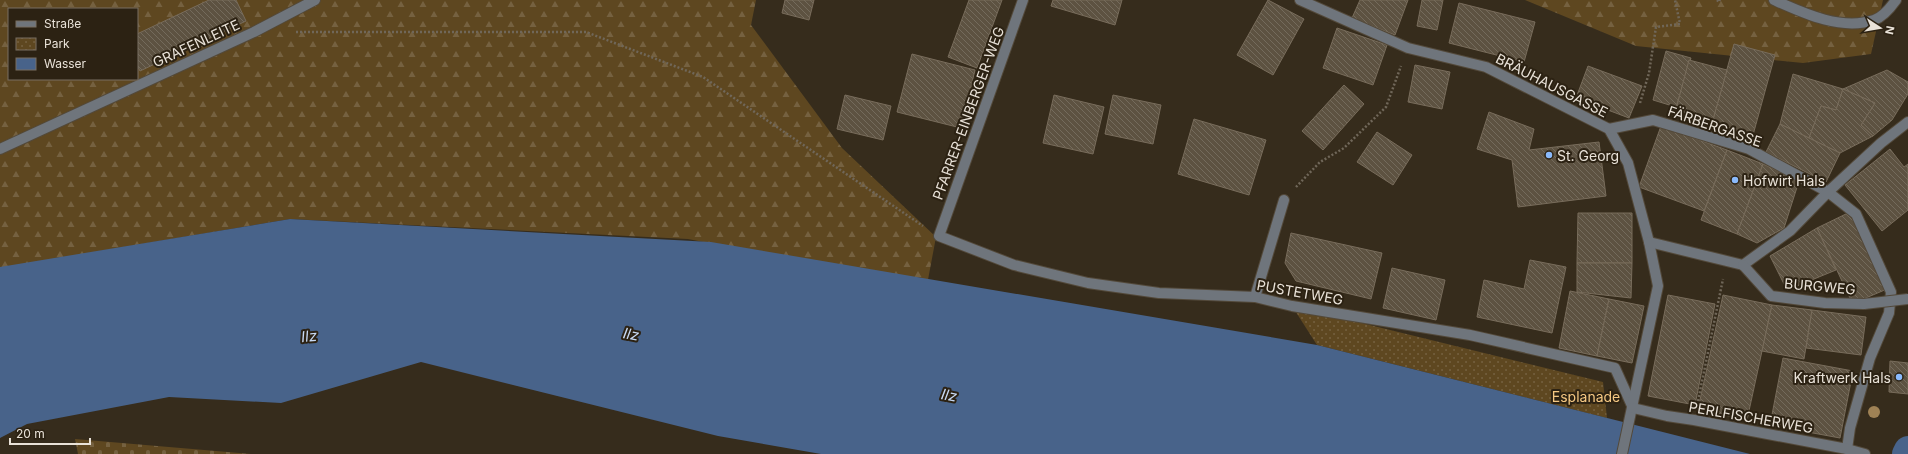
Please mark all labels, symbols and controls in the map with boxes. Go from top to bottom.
legend [8,8,138,80]
north arrow [1860,8,1900,48]
street label: GRAFENLEITE [150,15,242,71]
text: Straße [44,16,81,31]
street label: PFARRER-EINBERGER-WEG [929,24,1007,202]
text: N [1882,25,1898,36]
text: Park [44,36,70,51]
street label: BRÄUHAUSGASSE [1493,49,1611,121]
text: Wasser [44,56,87,71]
street label: FÄRBERGASSE [1666,102,1764,150]
place label: St. Georg [1557,147,1619,164]
marker: St. Georg [1544,150,1554,160]
place label: Hofwirt Hals [1743,172,1825,189]
marker: Hofwirt Hals [1730,175,1740,185]
street label: BURGWEG [1784,274,1856,298]
street label: PUSTETWEG [1255,276,1345,308]
water label: Ilz [621,323,641,345]
water label: Ilz [300,326,318,346]
place label: Kraftwerk Hals [1793,369,1891,386]
marker: Kraftwerk Hals [1894,372,1904,382]
water label: Ilz [939,384,959,406]
park label: Esplanade [1552,388,1620,405]
street label: PERLFISCHERWEG [1687,398,1815,436]
scale bar [10,420,90,446]
text: 20 m [16,426,45,441]

